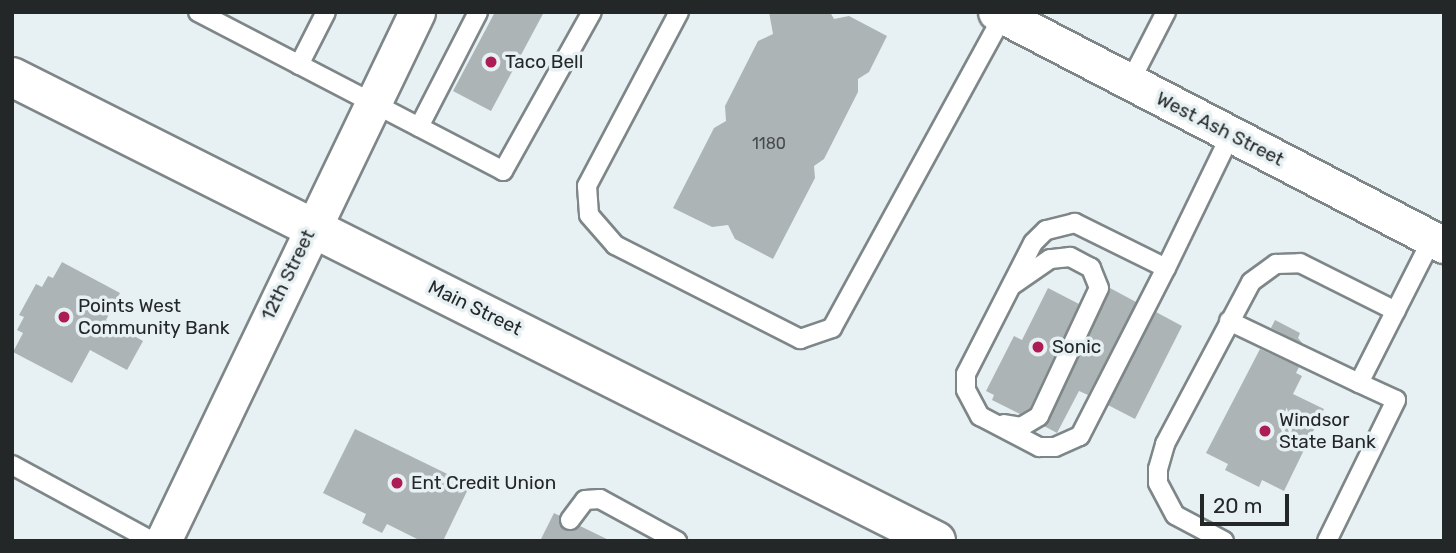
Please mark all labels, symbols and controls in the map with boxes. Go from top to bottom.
place label: Taco Bell [505,51,583,73]
marker: Taco Bell [483,54,499,70]
street label: West Ash Street [1152,87,1288,171]
house number: 1180 [752,134,786,154]
street label: 12th Street [256,226,320,324]
street label: Main Street [424,276,526,340]
place label: Points West Community Bank [78,295,230,339]
marker: Points West Community Bank [56,309,72,325]
place label: Sonic [1052,336,1101,358]
marker: Sonic [1030,339,1046,355]
place label: Windsor State Bank [1279,409,1376,453]
marker: Windsor State Bank [1257,423,1273,439]
place label: Ent Credit Union [411,472,556,494]
marker: Ent Credit Union [389,475,405,491]
scale bar [1204,480,1293,524]
text: 20 m [1213,493,1262,518]

